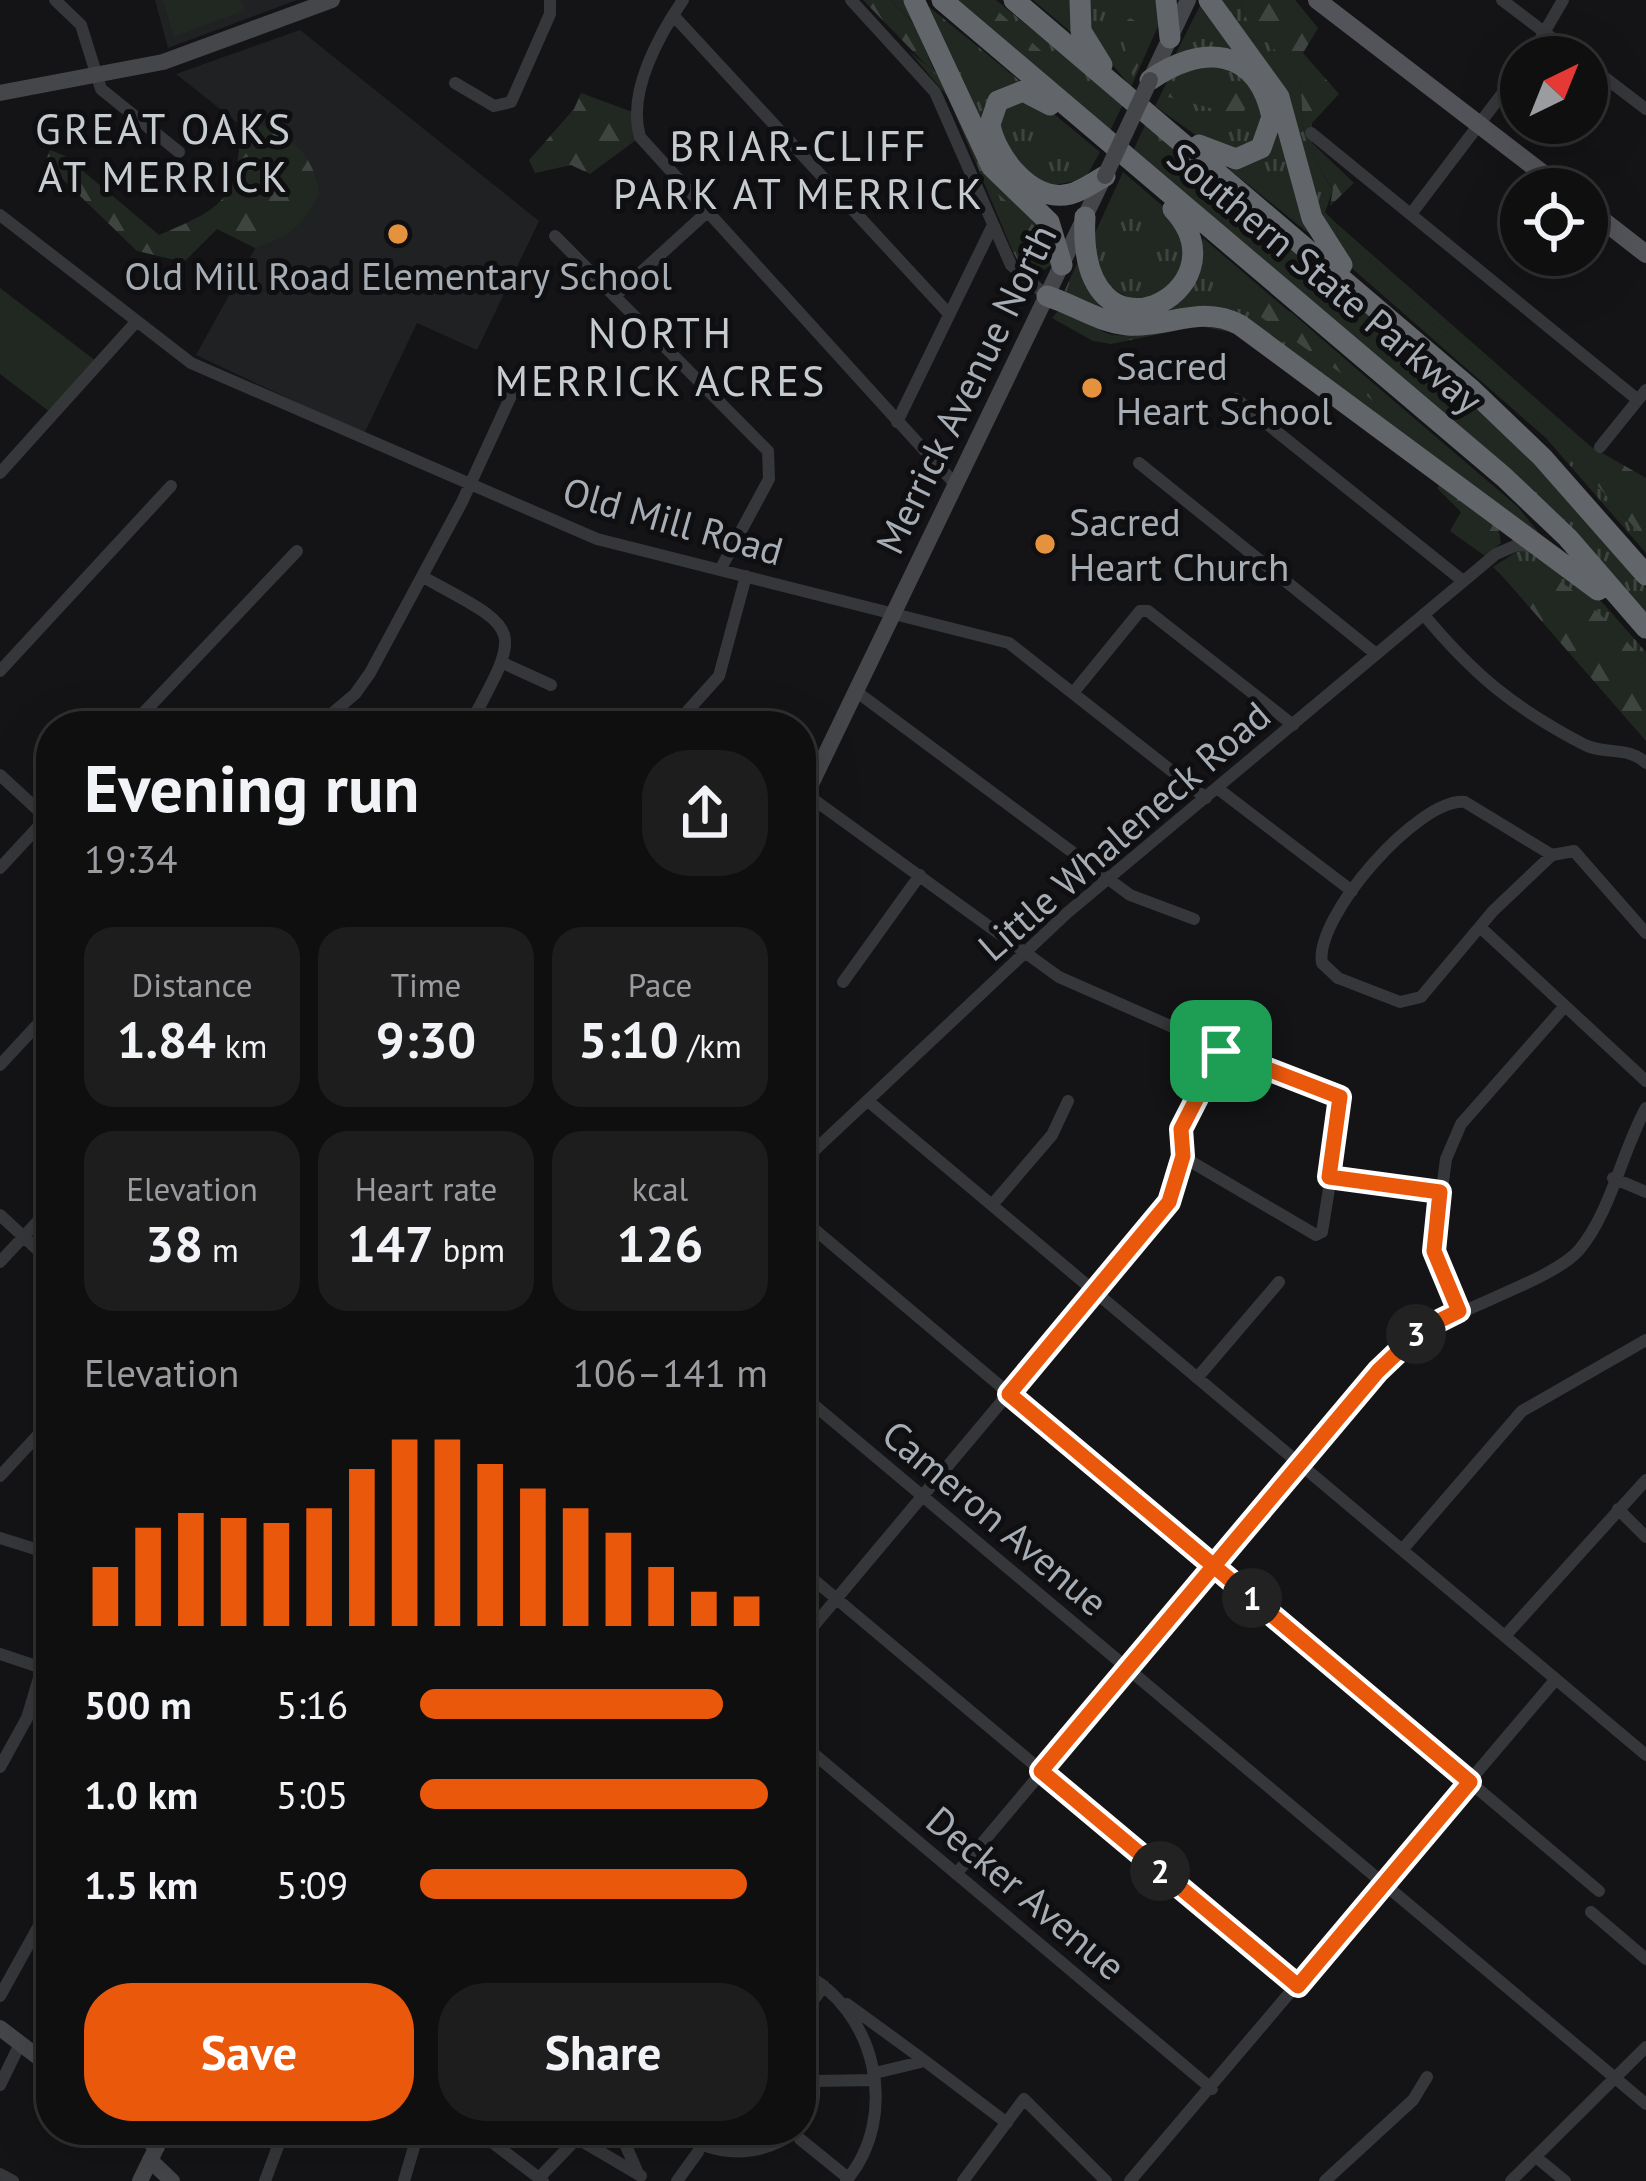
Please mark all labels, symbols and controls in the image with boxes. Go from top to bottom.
north arrow [1500,36,1608,144]
map controls [1500,36,1608,276]
district label: GREAT OAKS AT MERRICK [35,101,293,204]
district label: BRIAR-CLIFF PARK AT MERRICK [613,118,985,221]
street label: Southern State Parkway [1157,131,1493,424]
button: locate [1500,168,1608,276]
street label: Merrick Avenue North [864,216,1067,562]
marker: Old Mill Road Elementary School [385,221,411,247]
place label: Old Mill Road Elementary School [124,250,672,301]
district label: NORTH MERRICK ACRES [495,305,827,408]
place label: Sacred Heart School [1116,340,1333,436]
marker: Sacred Heart School [1079,375,1105,401]
street label: Old Mill Road [557,465,789,576]
place label: Sacred Heart Church [1069,496,1289,592]
marker: Sacred Heart Church [1032,531,1058,557]
street label: Little Whaleneck Road [967,690,1280,972]
text: Evening run [84,745,419,830]
button: share [642,750,768,876]
text: 19:34 [84,833,178,884]
text: Distance [132,963,252,1006]
text: Time [391,963,461,1006]
text: Pace [628,963,692,1006]
pin [1170,1000,1272,1102]
text: 1.84 [117,1006,216,1072]
text: 9:30 [376,1006,476,1072]
text: 5:10 [578,1006,679,1072]
icon: arrive [1188,1018,1254,1084]
text: km [216,1024,267,1067]
text: /km [679,1024,742,1067]
text: Elevation [126,1167,258,1210]
text: Heart rate [355,1167,497,1210]
text: kcal [632,1167,688,1210]
text: 38 [145,1210,203,1276]
text: 147 [347,1210,434,1276]
text: 126 [617,1210,703,1276]
text: m [203,1228,239,1271]
text: bpm [434,1228,505,1271]
pin: 3 [1386,1304,1446,1364]
text: 3 [1407,1312,1425,1355]
text: Elevation [84,1347,239,1398]
text: 106–141 m [573,1347,768,1398]
street label: Cameron Avenue [872,1408,1119,1627]
pin: 1 [1222,1568,1282,1628]
text: 1 [1243,1576,1261,1619]
text: 500 m [84,1679,192,1730]
text: 5:16 [276,1679,348,1730]
text: 1.0 km [84,1769,198,1820]
text: 5:05 [276,1769,348,1820]
street label: Decker Avenue [916,1794,1136,1991]
pin: 2 [1130,1841,1190,1901]
text: 2 [1151,1849,1169,1892]
text: 1.5 km [84,1859,198,1910]
text: 5:09 [276,1859,348,1910]
button: Save [84,1983,414,2121]
button: Share [438,1983,768,2121]

